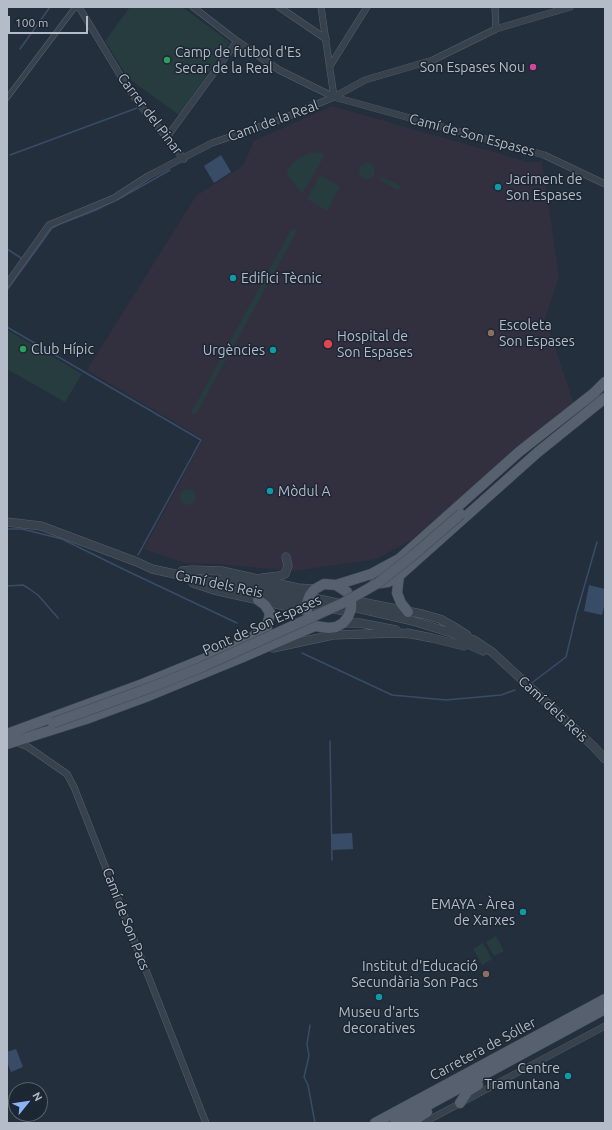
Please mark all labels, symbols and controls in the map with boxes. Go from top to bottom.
scale bar [10,8,90,34]
text: 100 m [15,16,48,29]
place label: Camp de futbol d'Es Secar de la Real [175,44,301,76]
marker: Camp de futbol d'Es Secar de la Real [162,55,172,65]
place label: Son Espases Nou [420,59,525,75]
marker: Son Espases Nou [528,62,538,72]
street label: Carrer del Pinar [114,70,186,158]
street label: Camí de la Real [225,97,321,145]
street label: Camí de Son Espases [407,110,537,160]
place label: Jaciment de Son Espases [506,171,582,204]
marker: Jaciment de Son Espases [493,182,503,192]
place label: Edifici Tècnic [241,270,321,286]
marker: Edifici Tècnic [228,273,238,283]
place label: Escoleta Son Espases [499,317,575,350]
place label: Hospital de Son Espases [337,328,413,360]
marker: Escoleta Son Espases [486,328,496,338]
marker: Hospital de Son Espases [322,338,334,350]
place label: Club Hípic [31,341,94,357]
place label: Urgències [203,342,265,358]
marker: Club Hípic [18,344,28,354]
marker: Urgències [268,345,278,355]
place label: Mòdul A [278,483,331,499]
marker: Mòdul A [265,486,275,496]
street label: Camí dels Reis [174,567,264,601]
street label: Pont de Son Espases [200,591,324,659]
street label: Camí dels Reis [515,672,591,746]
street label: Camí de Son Pacs [99,865,153,973]
place label: EMAYA - Àrea de Xarxes [431,896,515,928]
marker: EMAYA - Àrea de Xarxes [518,907,528,917]
place label: Institut d'Educació Secundària Son Pacs [351,958,478,990]
marker: Institut d'Educació Secundària Son Pacs [481,969,491,979]
marker: Museu d'arts decoratives [374,992,384,1002]
place label: Museu d'arts decoratives [339,1004,419,1036]
street label: Carretera de Sóller [427,1014,539,1084]
place label: Centre Tramuntana [484,1060,560,1092]
marker: Centre Tramuntana [563,1071,573,1081]
north arrow [8,1082,48,1122]
text: N [30,1090,45,1103]

